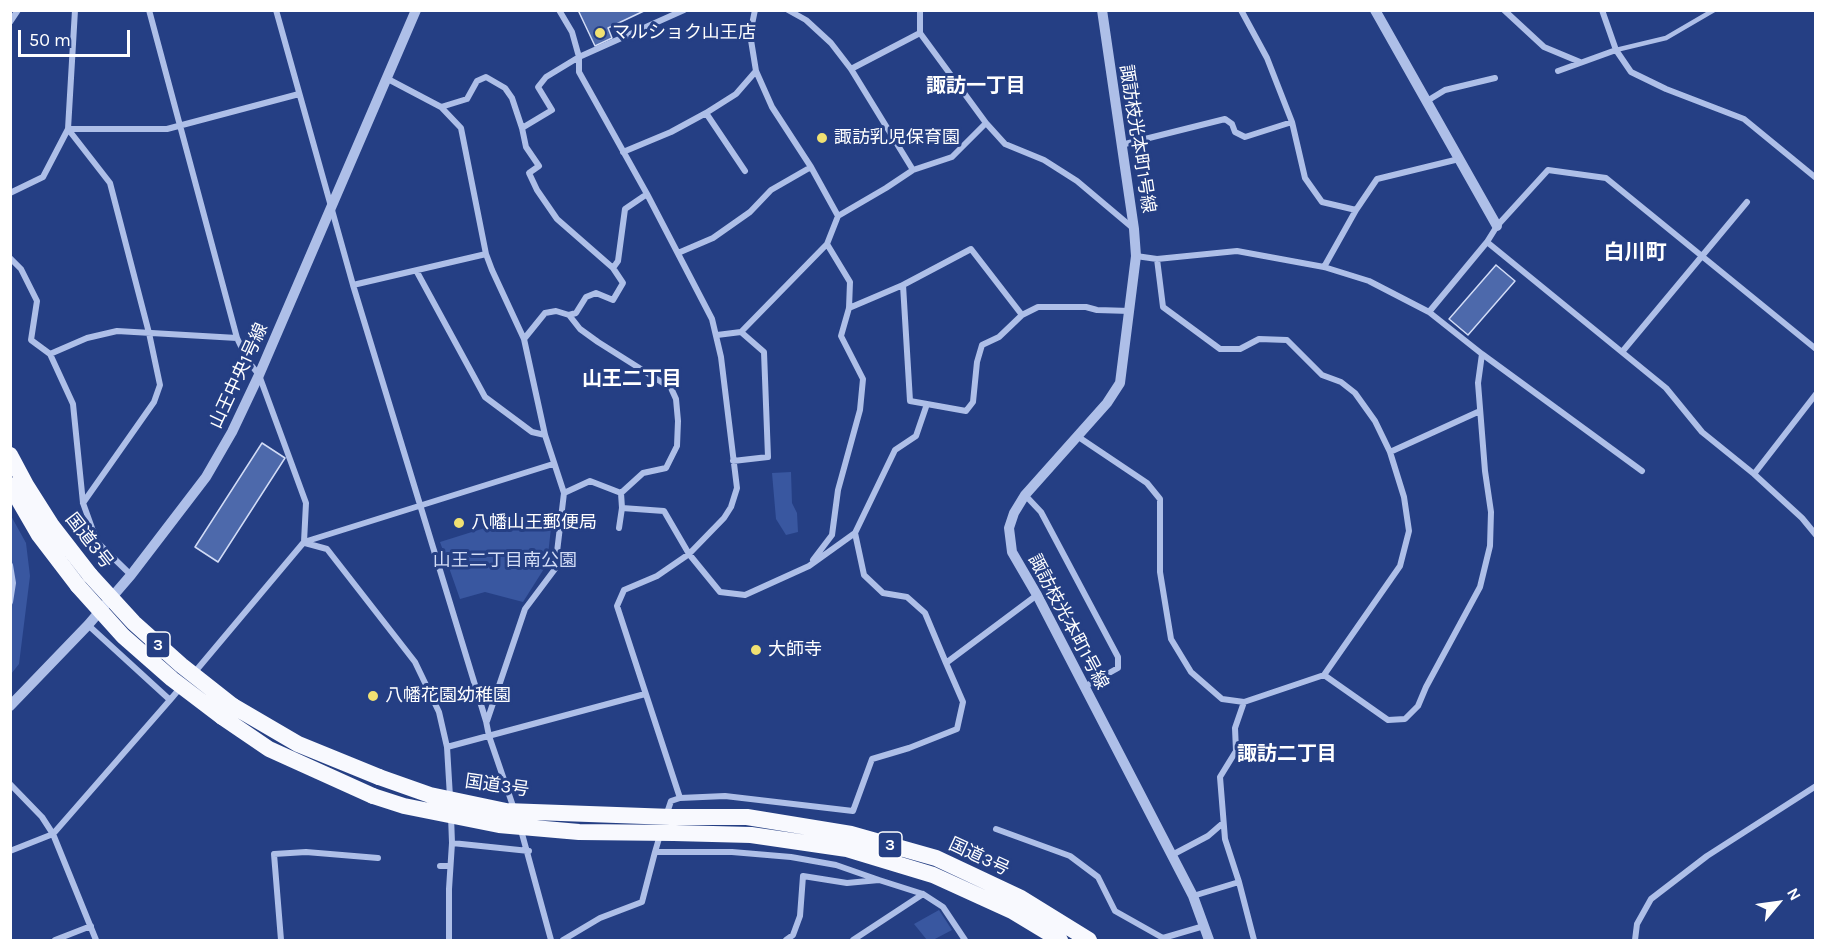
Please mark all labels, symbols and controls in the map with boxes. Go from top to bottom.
scale bar [21,18,134,56]
place label: マルショク山王店 [612,22,756,44]
marker: マルショク山王店 [593,26,607,40]
text: 50 m [29,29,71,51]
street label: 諏訪枝光本町1号線 [1115,63,1159,215]
district label: 諏訪一丁目 [926,74,1026,98]
place label: 諏訪乳児保育園 [834,127,960,149]
marker: 諏訪乳児保育園 [815,131,829,145]
district label: 白川町 [1604,240,1666,266]
street label: 山王中央1号線 [205,320,273,432]
district label: 山王二丁目 [582,367,682,391]
street label: 国道3号 [61,509,117,573]
place label: 八幡山王郵便局 [471,512,597,534]
marker: 八幡山王郵便局 [452,516,466,530]
park label: 山王二丁目南公園 [433,550,577,572]
street label: 諏訪枝光本町1号線 [1023,551,1113,693]
road number: 3 [146,632,170,658]
place label: 大師寺 [768,639,822,661]
marker: 大師寺 [749,643,763,657]
place label: 八幡花園幼稚園 [385,685,511,707]
marker: 八幡花園幼稚園 [366,689,380,703]
district label: 諏訪二丁目 [1237,742,1337,766]
street label: 国道3号 [463,771,531,801]
road number: 3 [878,832,902,858]
street label: 国道3号 [945,834,1013,880]
north arrow [1748,873,1808,933]
text: N [1783,884,1805,904]

